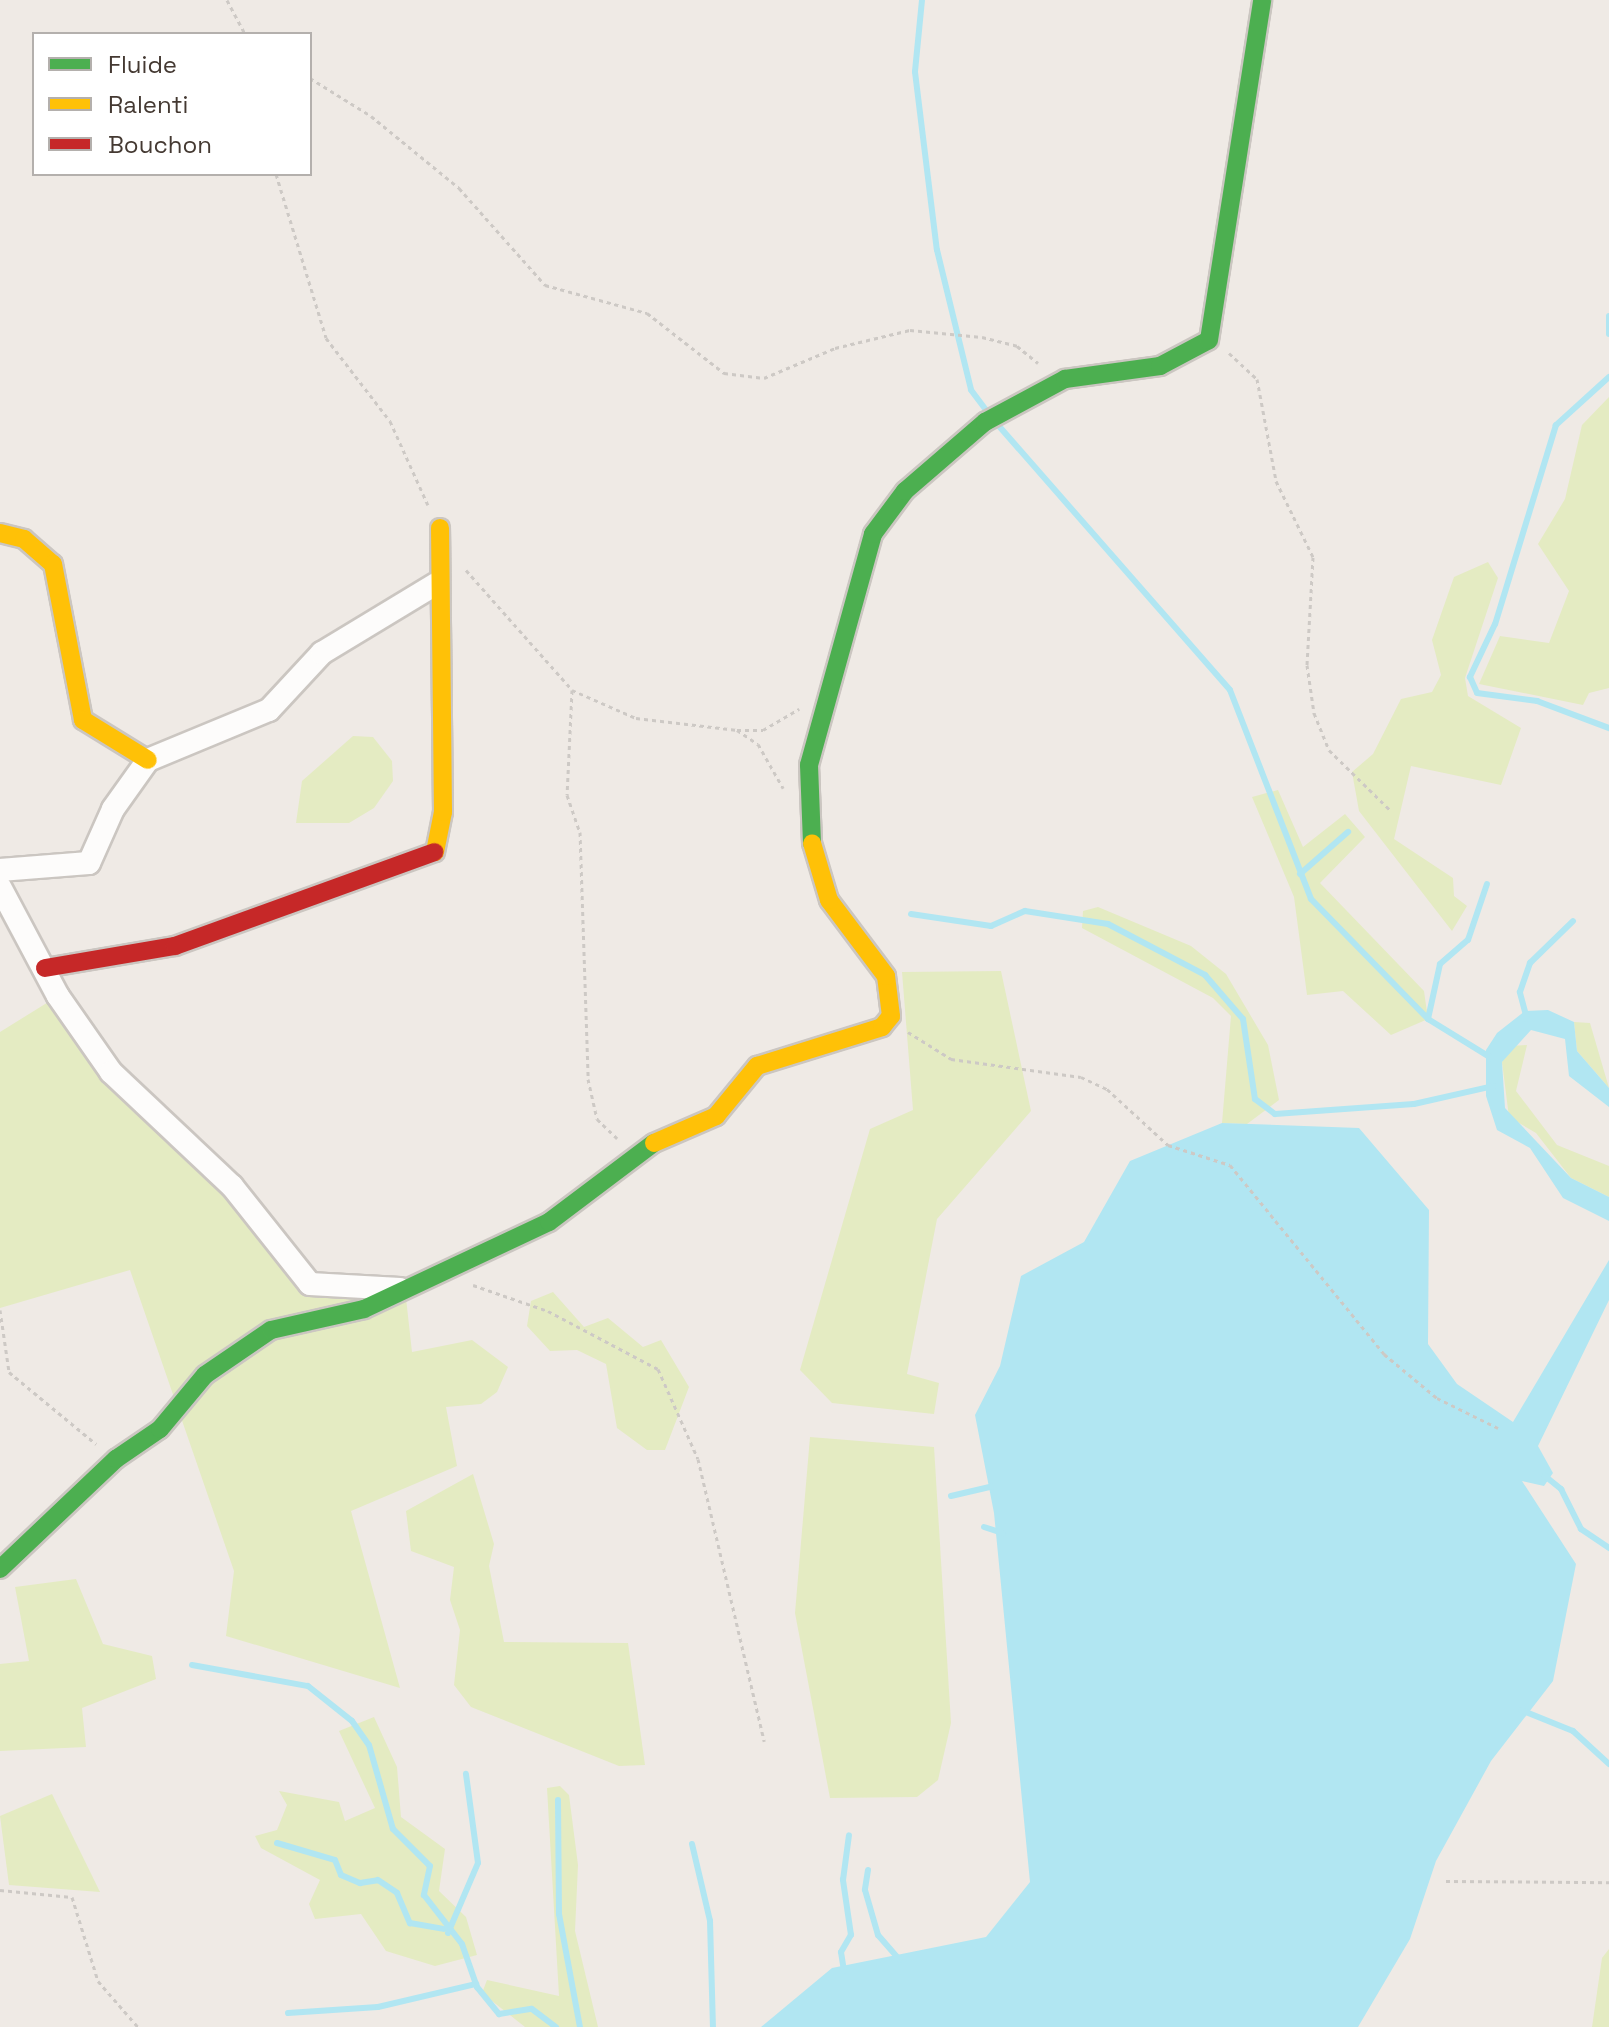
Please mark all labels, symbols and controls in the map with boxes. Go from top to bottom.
legend [32,32,312,176]
text: Fluide [108,49,177,80]
text: Ralenti [108,89,188,120]
text: Bouchon [108,129,212,160]

